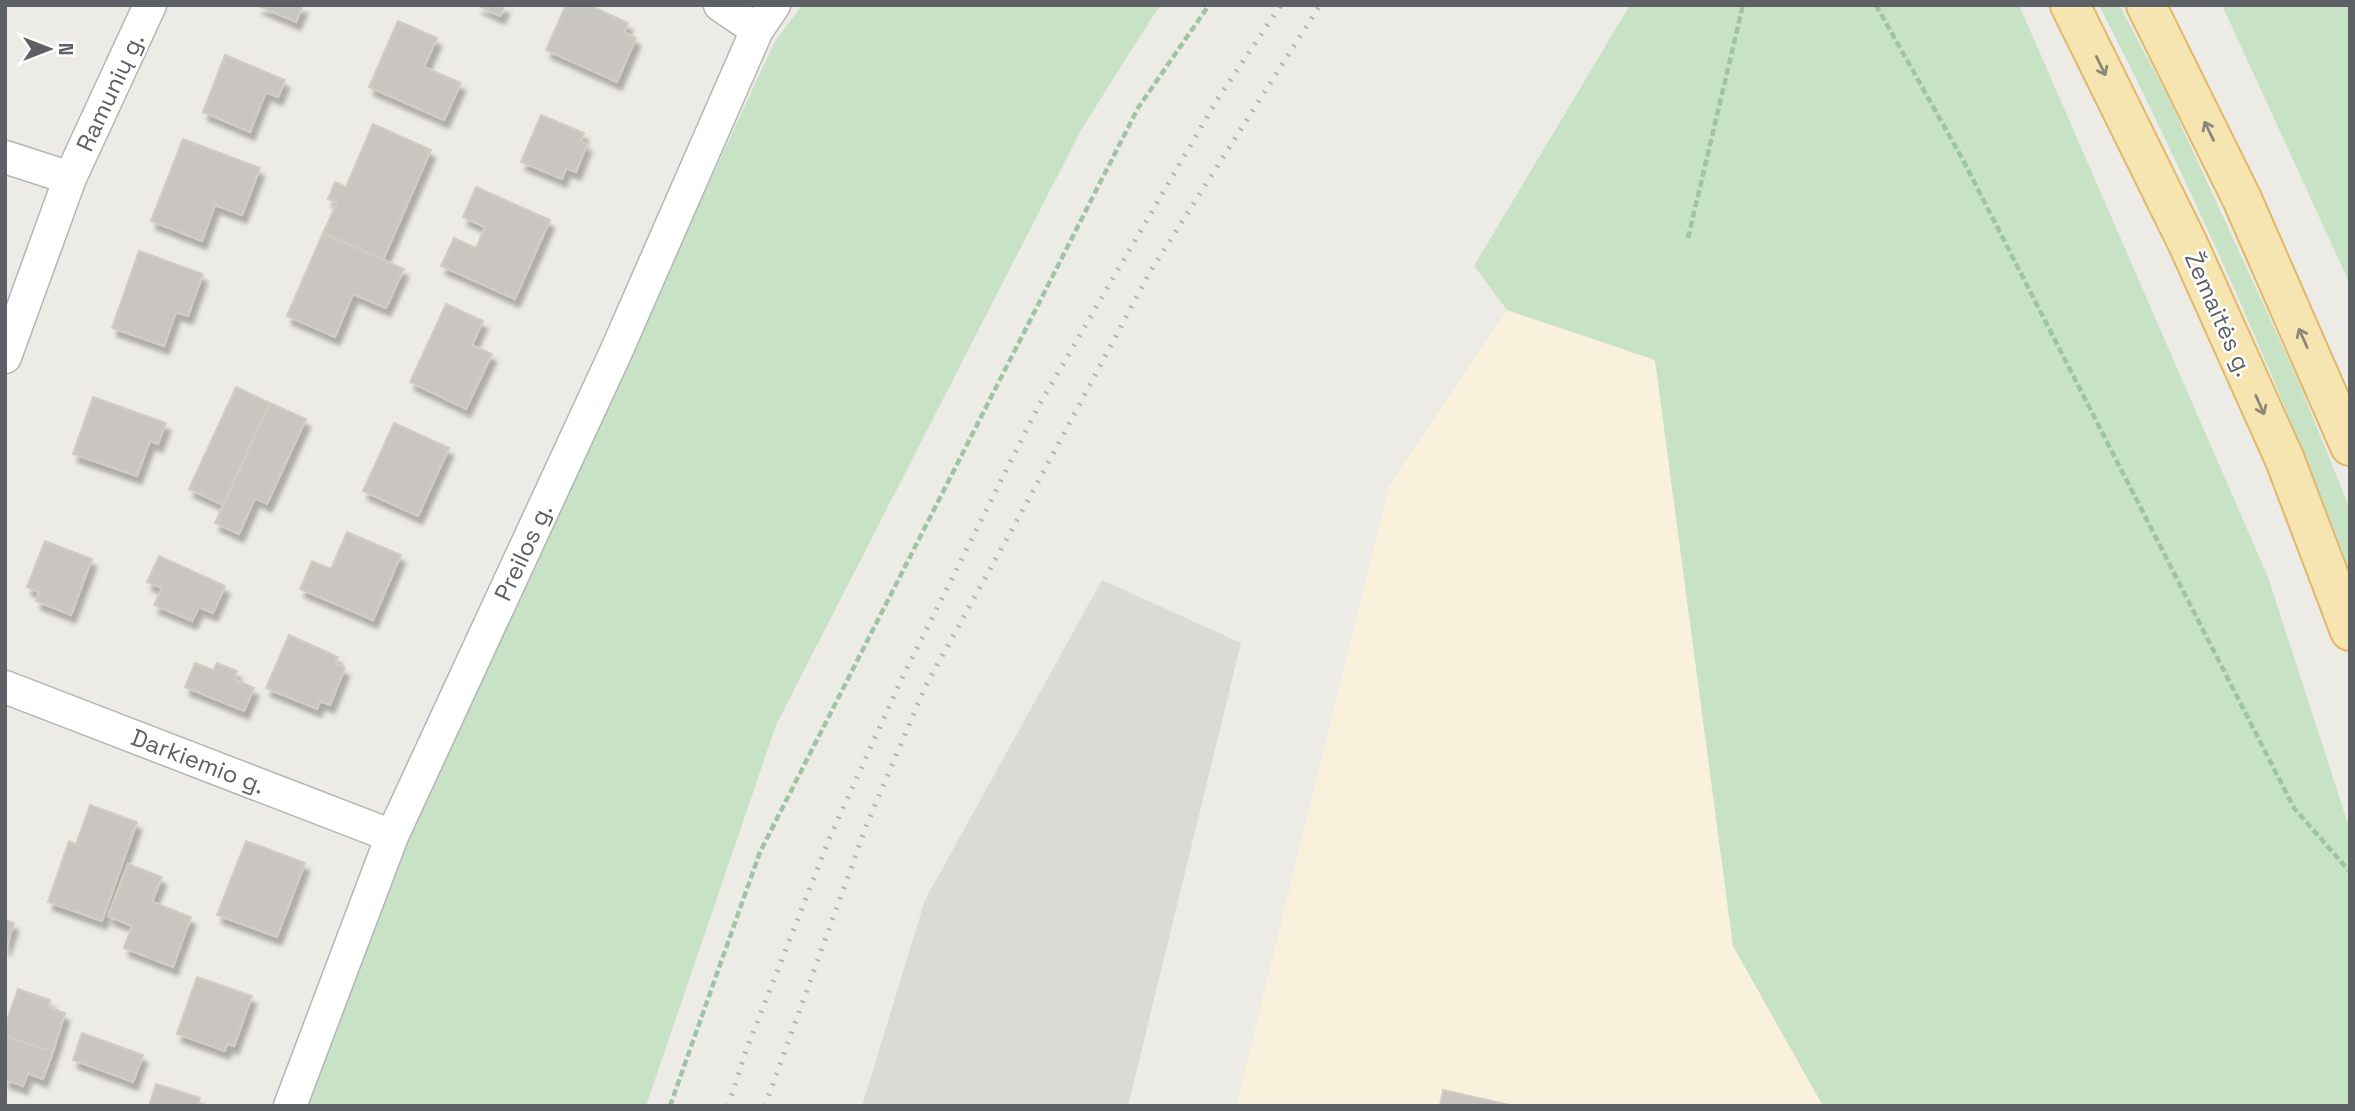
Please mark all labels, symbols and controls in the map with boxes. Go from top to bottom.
north arrow [14,14,84,84]
street label: Ramunių g. [69,28,151,156]
text: N [53,43,78,55]
one-way arrow [2094,55,2108,76]
one-way arrow [2201,121,2215,142]
street label: Žemaitės g. [2178,247,2260,381]
one-way arrow [2296,328,2309,349]
one-way arrow [2254,394,2267,415]
street label: Preilos g. [487,498,559,606]
street label: Darkiemio g. [127,721,269,801]

